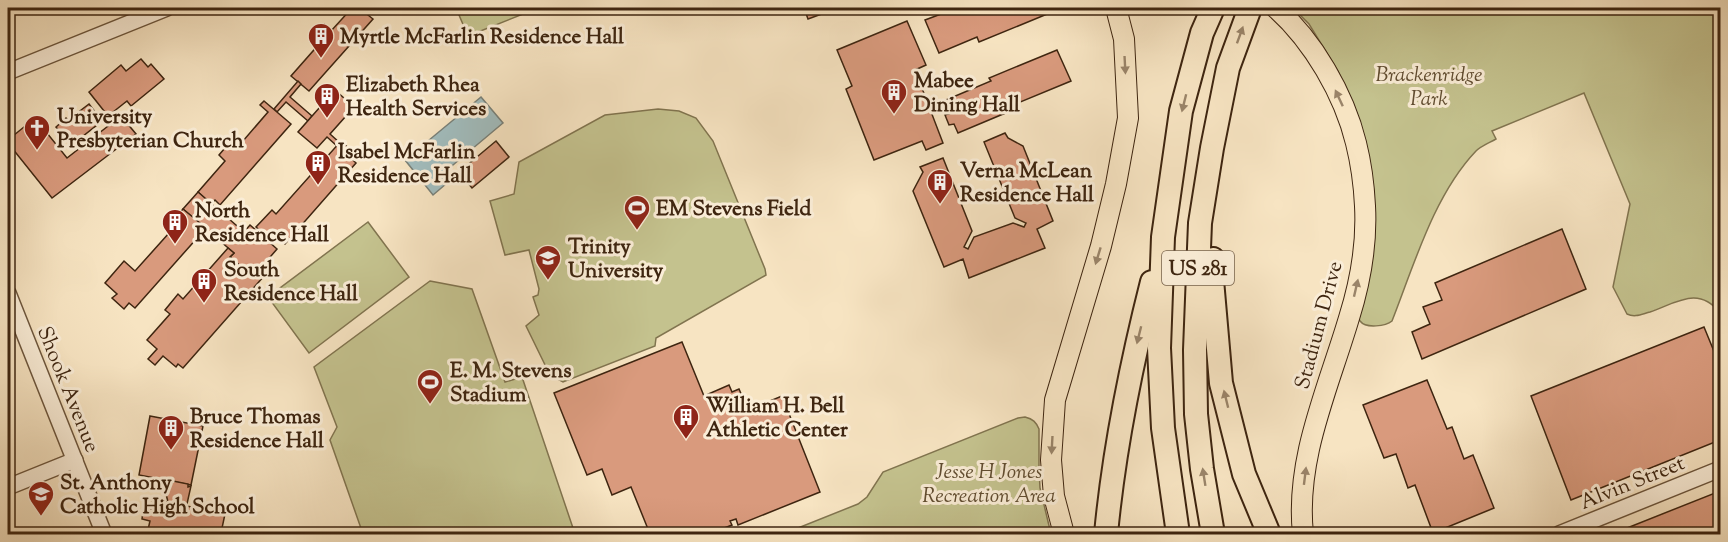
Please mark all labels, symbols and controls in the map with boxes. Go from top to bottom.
building icon: Myrtle McFarlin Residence Hall [306,21,336,59]
place label: Myrtle McFarlin Residence Hall [340,23,624,53]
one-way arrow [1236,26,1246,44]
one-way arrow [1121,55,1130,74]
park label: Brackenridge Park [1376,61,1482,115]
place label: Mabee Dining Hall [914,67,1020,121]
place label: Elizabeth Rhea Health Services [346,71,486,125]
building icon: Mabee Dining Hall [879,77,909,115]
building icon: Elizabeth Rhea Health Services [312,81,342,119]
one-way arrow [1335,89,1344,106]
one-way arrow [1178,94,1188,113]
place label: University Presbyterian Church [57,103,244,157]
church icon: University Presbyterian Church [22,113,52,151]
place label: Isabel McFarlin Residence Hall [338,138,476,192]
building icon: Isabel McFarlin Residence Hall [303,148,333,186]
place label: Verna McLean Residence Hall [960,157,1094,211]
building icon: Verna McLean Residence Hall [925,167,955,205]
sports icon: EM Stevens Field [622,193,652,231]
place label: EM Stevens Field [656,195,811,225]
place label: North Residence Hall [195,197,329,251]
building icon: North Residence Hall [160,207,190,245]
place label: Trinity University [568,233,664,287]
school or university icon: Trinity University [533,243,563,281]
one-way arrow [1093,247,1102,265]
road number: US 281 [1162,251,1234,285]
place label: South Residence Hall [224,256,358,310]
street label: Stadium Drive [1288,258,1351,393]
building icon: South Residence Hall [189,266,219,304]
one-way arrow [1352,279,1362,298]
street label: Shook Avenue [28,322,106,457]
one-way arrow [1133,325,1143,344]
place label: E. M. Stevens Stadium [450,357,572,411]
sports icon: E. M. Stevens Stadium [415,367,445,405]
one-way arrow [1220,390,1230,408]
place label: William H. Bell Athletic Center [706,392,848,446]
building icon: William H. Bell Athletic Center [671,402,701,440]
place label: Bruce Thomas Residence Hall [190,403,324,457]
building icon: Bruce Thomas Residence Hall [156,413,186,451]
one-way arrow [1047,436,1056,455]
street label: Alvin Street [1576,449,1690,519]
park label: Jesse H Jones Recreation Area [922,458,1056,512]
one-way arrow [1199,467,1208,486]
one-way arrow [1300,467,1309,486]
place label: St. Anthony Catholic High School [60,469,255,523]
school or university icon: St. Anthony Catholic High School [26,479,56,517]

